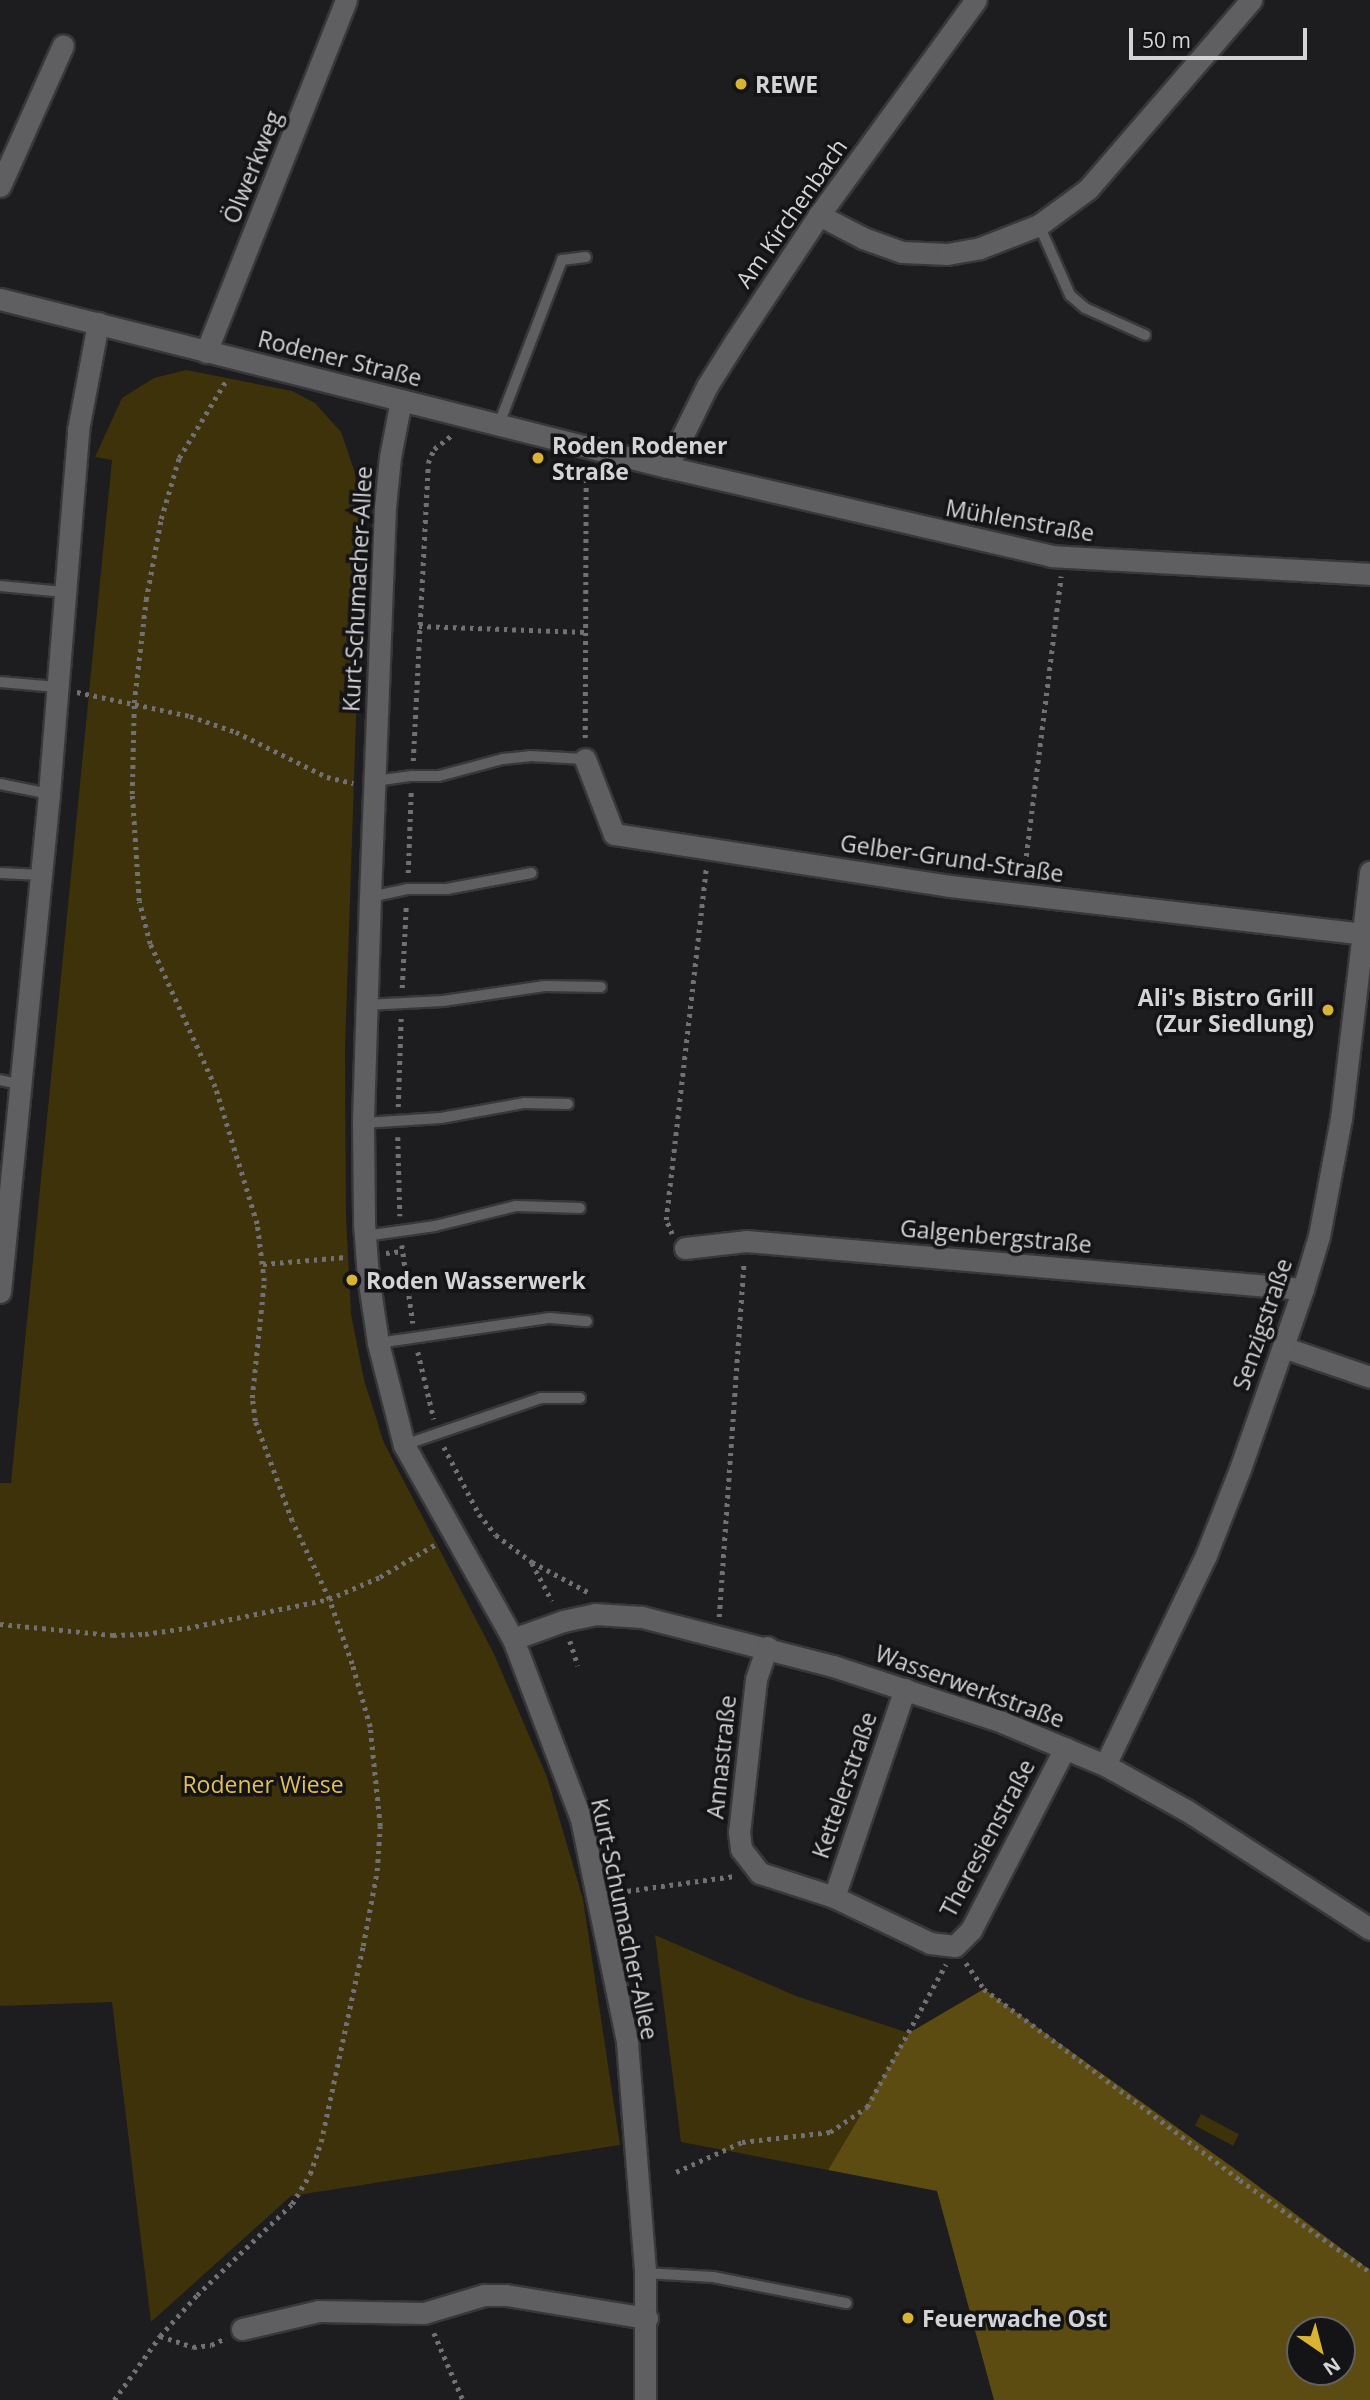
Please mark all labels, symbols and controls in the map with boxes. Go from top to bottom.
scale bar [1132,14,1310,58]
text: 50 m [1142,26,1191,54]
place label: REWE [755,70,818,98]
marker: REWE [733,76,749,92]
street label: Ölwerkweg [217,107,287,227]
street label: Am Kirchenbach [729,133,853,293]
street label: Rodener Straße [255,324,425,392]
place label: Roden Rodener Straße [552,431,727,485]
marker: Roden Rodener Straße [530,450,546,466]
street label: Kurt-Schumacher-Allee [337,465,377,713]
street label: Mühlenstraße [944,493,1096,547]
street label: Gelber-Grund-Straße [839,829,1065,887]
place label: Ali's Bistro Grill (Zur Siedlung) [1138,983,1314,1037]
marker: Ali's Bistro Grill (Zur Siedlung) [1320,1002,1336,1018]
street label: Galgenbergstraße [899,1214,1093,1258]
street label: Senzigstraße [1227,1255,1297,1393]
place label: Roden Wasserwerk [366,1266,586,1294]
marker: Roden Wasserwerk [344,1272,360,1288]
street label: Wasserwerkstraße [872,1639,1068,1733]
street label: Annastraße [701,1694,741,1820]
street label: Kettelerstraße [806,1708,882,1862]
street label: Theresienstraße [934,1755,1040,1921]
park label: Rodener Wiese [182,1770,344,1798]
street label: Kurt-Schumacher-Allee [586,1796,664,2042]
place label: Feuerwache Ost [922,2304,1107,2332]
marker: Feuerwache Ost [900,2310,916,2326]
north arrow [1286,2316,1356,2386]
text: N [1318,2351,1346,2382]

